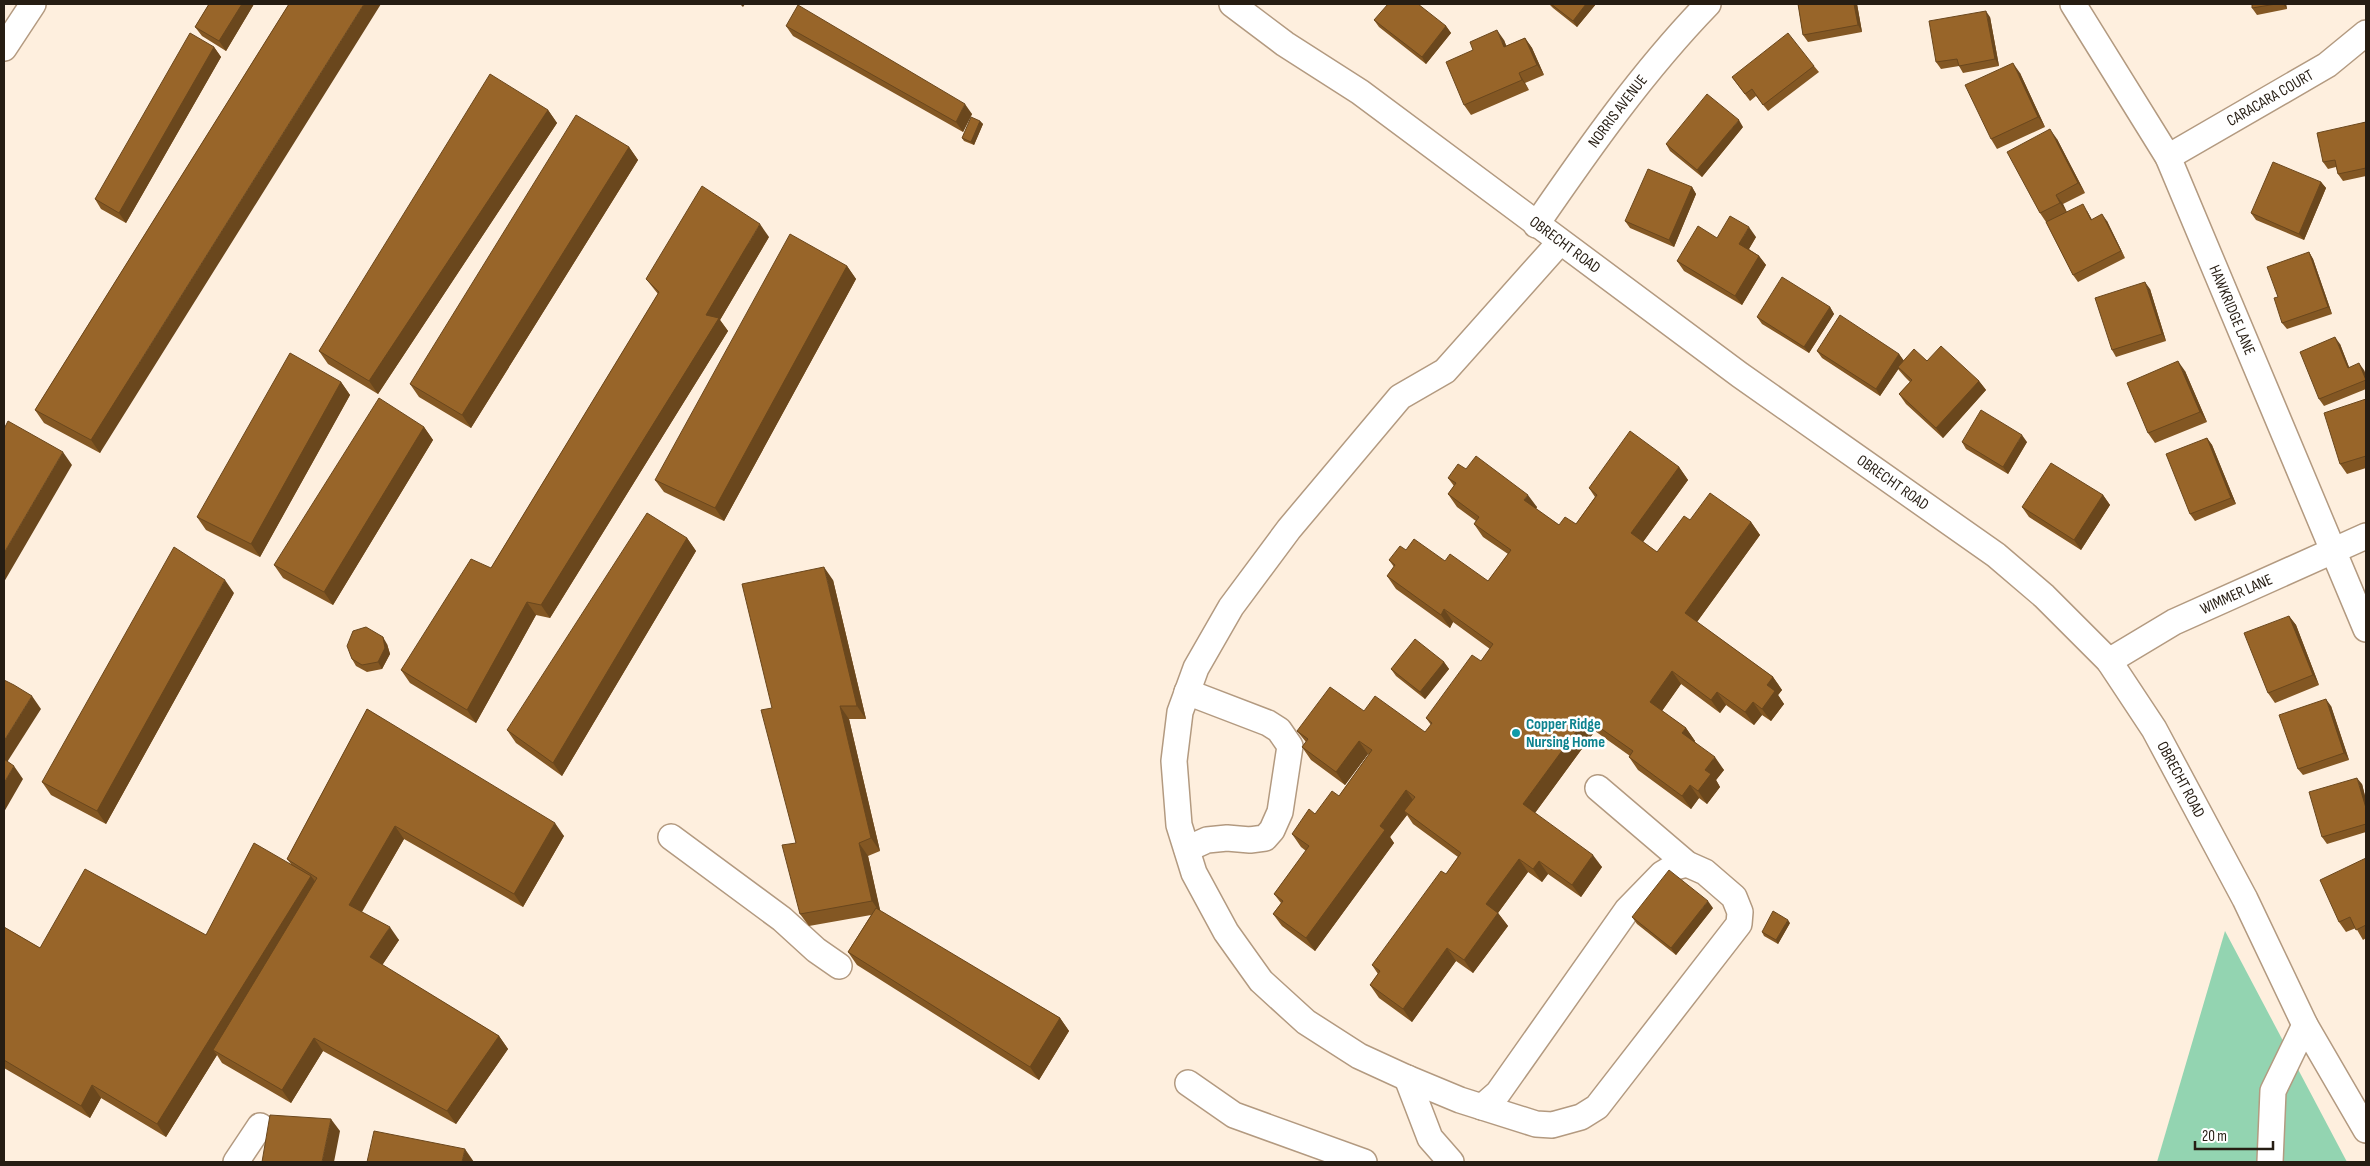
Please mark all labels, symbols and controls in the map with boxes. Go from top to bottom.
street label: CARACARA COURT [2223,65,2317,130]
street label: NORRIS AVENUE [1584,71,1651,151]
street label: OBRECHT ROAD [1526,212,1604,277]
street label: HAWKRIDGE LANE [2205,262,2259,358]
street label: OBRECHT ROAD [1853,451,1933,514]
street label: WIMMER LANE [2197,570,2275,619]
place label: Copper Ridge Nursing Home [1526,715,1605,752]
marker: Copper Ridge Nursing Home [1510,727,1522,739]
street label: OBRECHT ROAD [2153,738,2209,821]
scale bar [2195,1118,2272,1150]
text: 20 m [2202,1127,2227,1146]

